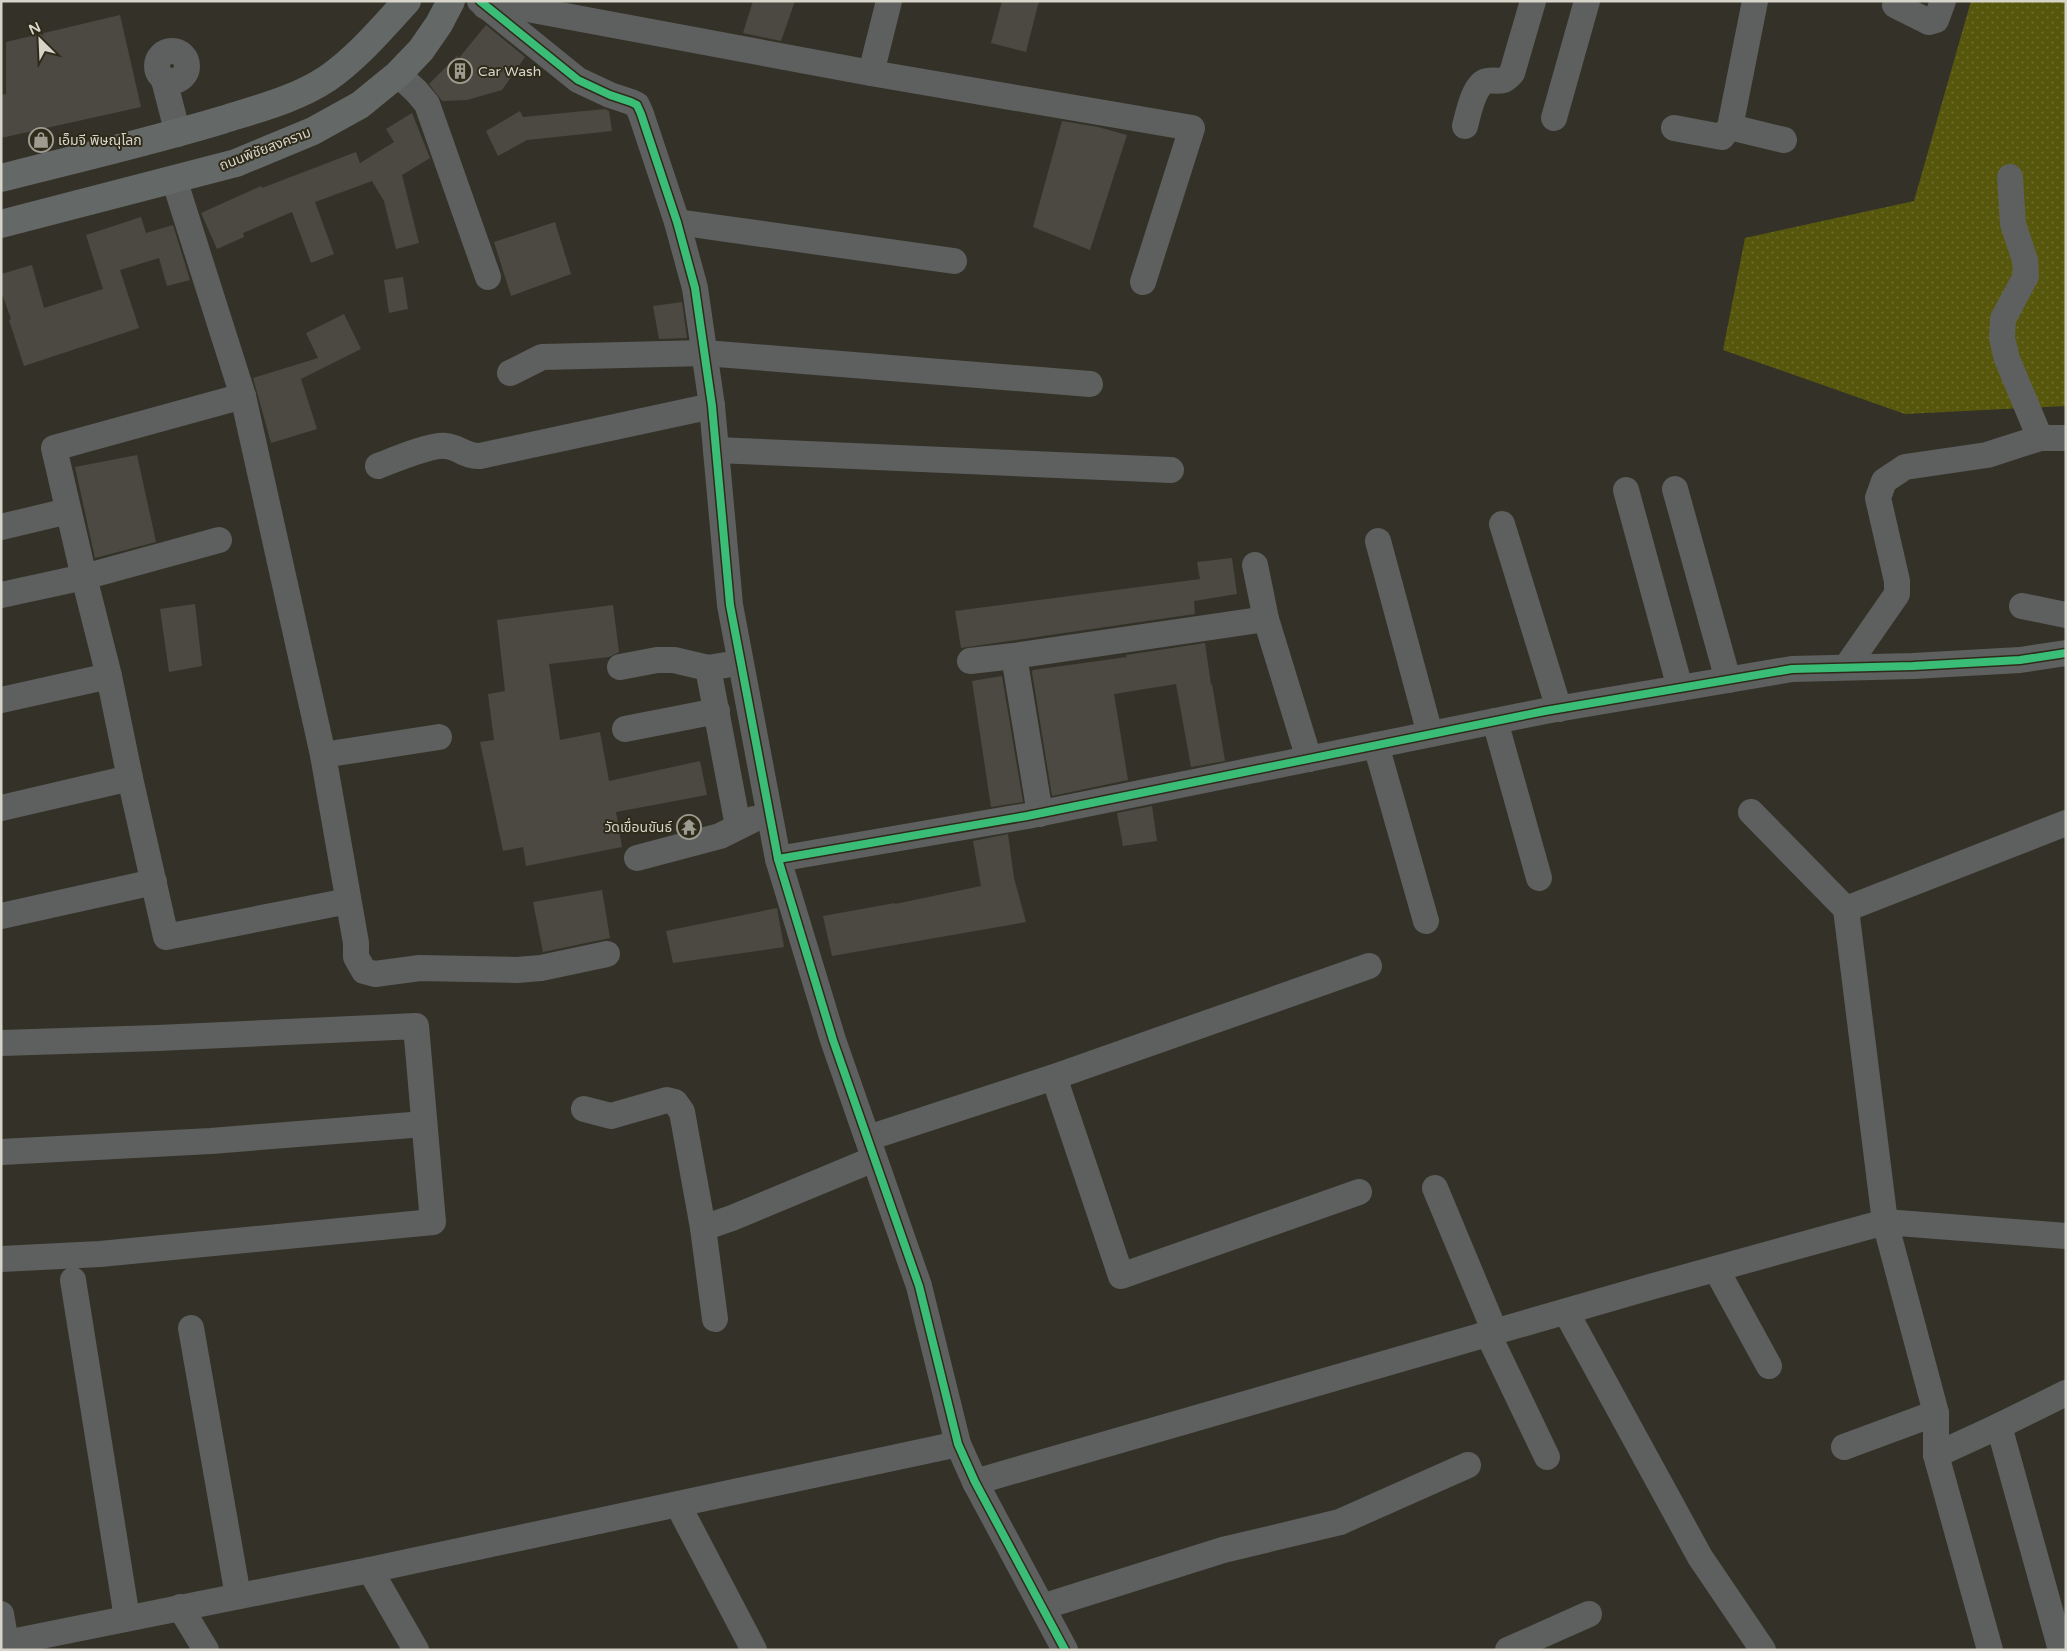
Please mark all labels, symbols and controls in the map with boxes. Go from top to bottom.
north arrow [15,15,65,65]
text: N [26,19,44,39]
building icon: Car Wash [447,58,473,84]
place label: Car Wash [478,63,541,80]
street label: ถนนพิชัยสงคราม [217,124,313,174]
shop icon: เอ็มจี พิษณุโลก [28,127,54,153]
place label: เอ็มจี พิษณุโลก [58,132,142,149]
temple icon: วัดเขื่อนขันธ์ [676,814,702,840]
place label: วัดเขื่อนขันธ์ [604,817,672,836]

